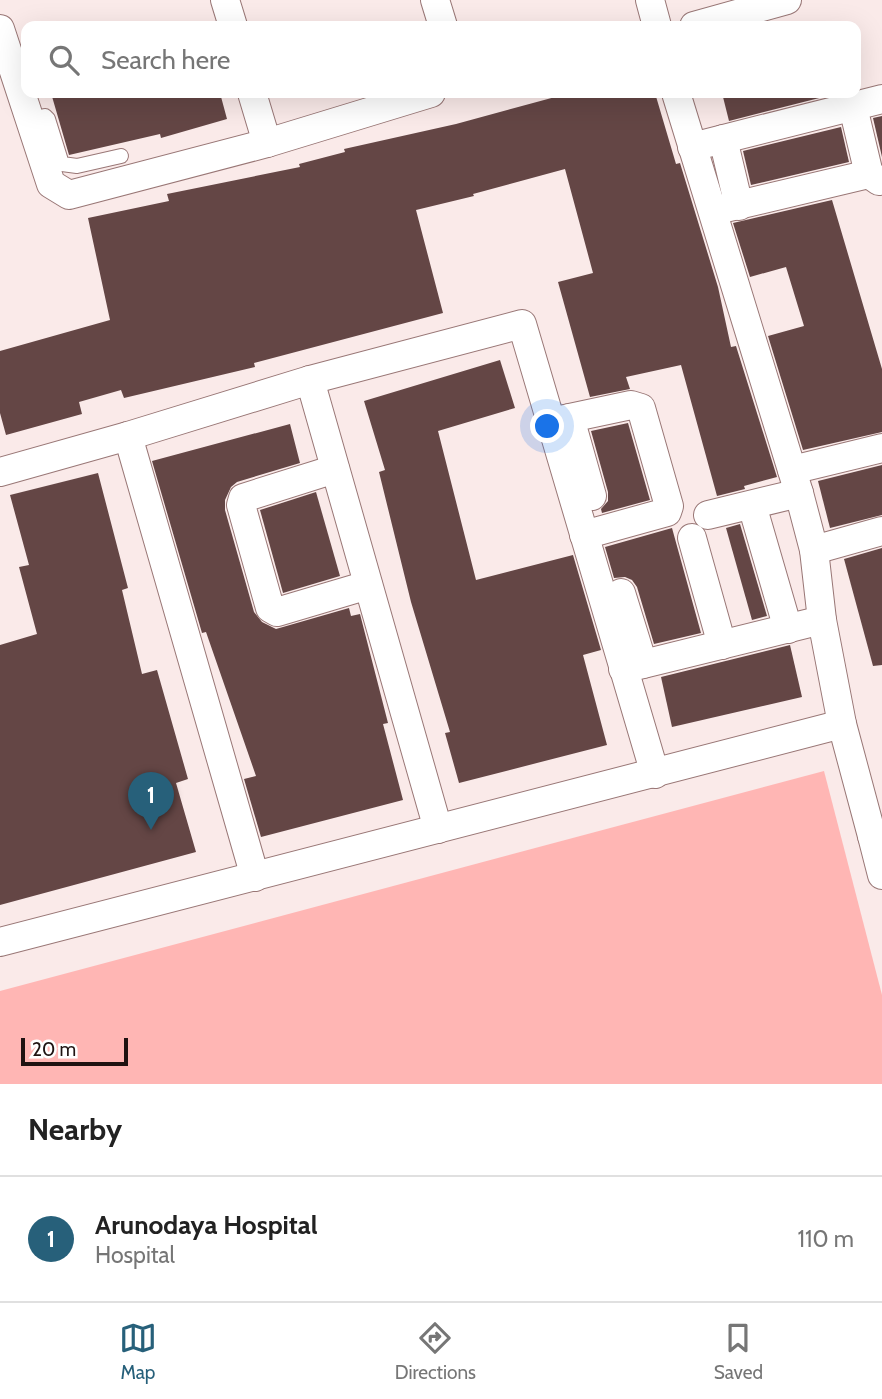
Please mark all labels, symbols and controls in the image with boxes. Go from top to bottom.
search box [21,21,861,98]
icon: search [45,41,83,79]
text: Search here [101,44,230,76]
your location [530,409,564,443]
pin: 1 [128,772,174,830]
scale bar [21,1035,128,1067]
text: 20 m [32,1038,76,1061]
text: Nearby [28,1111,122,1148]
text: Arunodaya Hospital [95,1209,317,1241]
text: 1 [47,1225,55,1253]
text: 110 m [798,1225,854,1253]
text: Hospital [95,1241,175,1269]
tab: Map [119,1319,157,1384]
tab: Directions [395,1319,476,1384]
tab: Saved [714,1319,763,1384]

